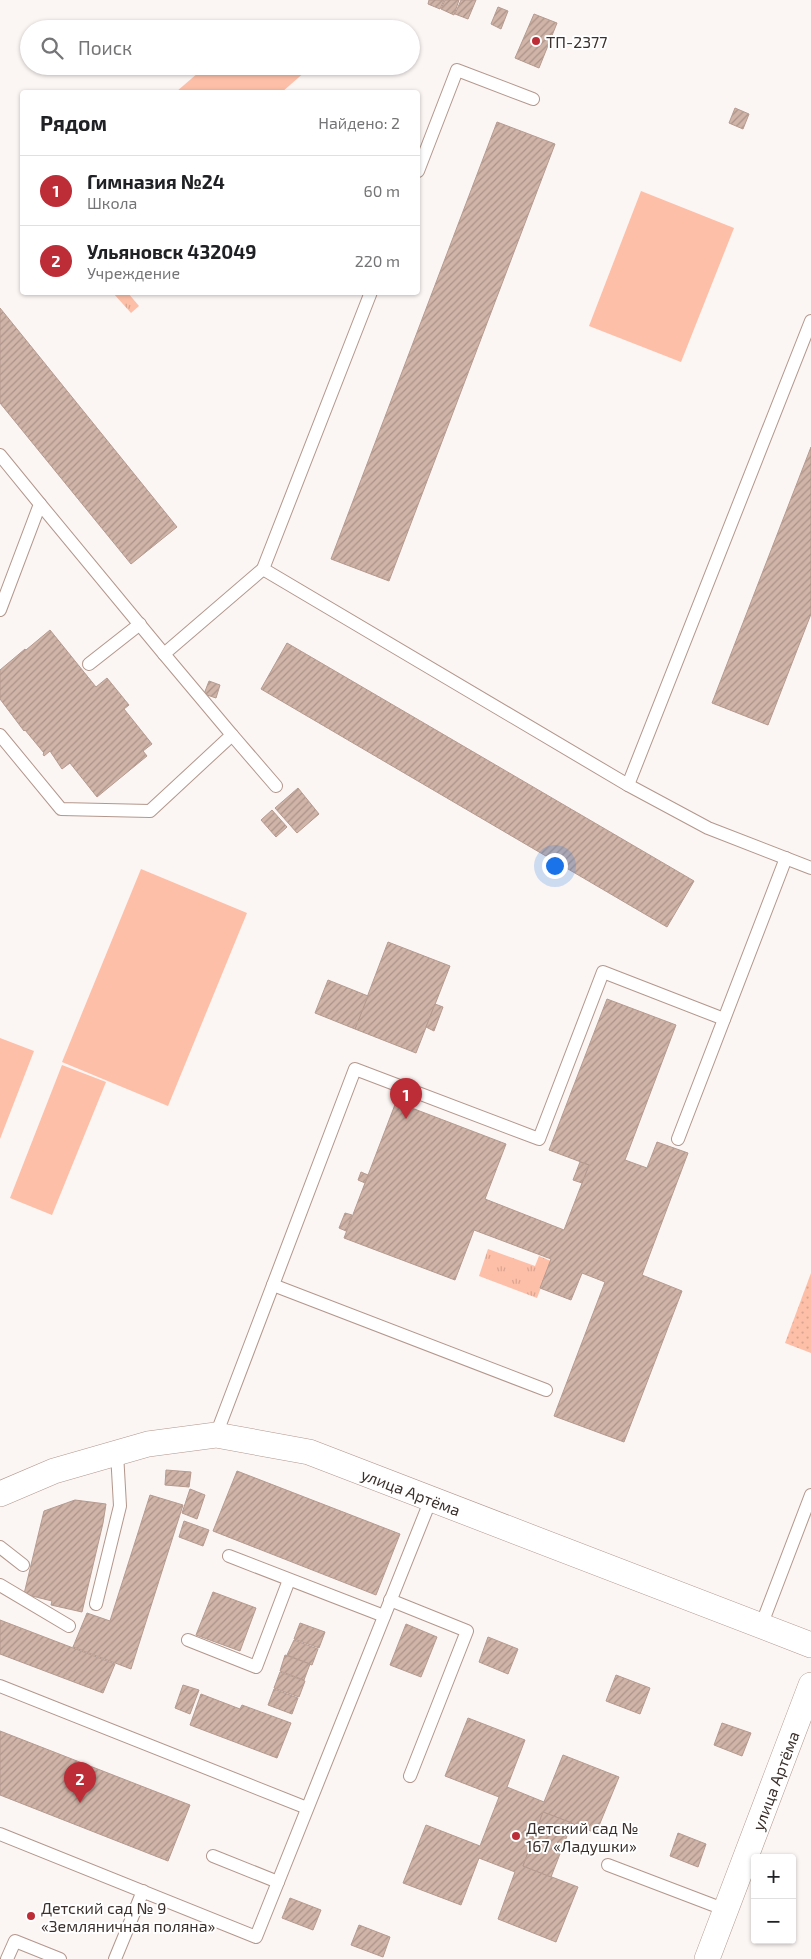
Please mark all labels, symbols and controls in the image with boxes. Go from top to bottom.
search box [20,20,420,75]
place label: ТП-2377 [546,32,607,51]
icon: search [38,34,66,62]
marker: ТП-2377 [530,35,542,47]
text: Поиск [78,36,132,59]
text: Рядом [40,110,107,135]
text: Найдено: 2 [318,113,400,132]
text: Гимназия №24 [87,170,225,193]
text: 1 [53,181,59,200]
text: 60 m [364,181,400,200]
text: Школа [87,193,137,212]
text: Ульяновск 432049 [87,240,257,263]
text: 2 [51,251,61,270]
text: 220 m [355,251,400,270]
text: Учреждение [87,263,180,282]
your location [542,853,568,879]
pin: 1 [390,1078,422,1119]
street label: улица Артёма [358,1464,463,1519]
street label: улица Артёма [747,1728,802,1833]
pin: 2 [64,1762,96,1803]
place label: Детский сад № 167 «Ладушки» [526,1818,639,1856]
marker: Детский сад № 167 «Ладушки» [510,1830,522,1842]
map controls [751,1854,796,1944]
button: + [751,1854,796,1899]
place label: Детский сад № 9 «Земляничная поляна» [41,1898,215,1935]
button: − [751,1899,796,1944]
marker: Детский сад № 9 «Земляничная поляна» [25,1910,37,1922]

